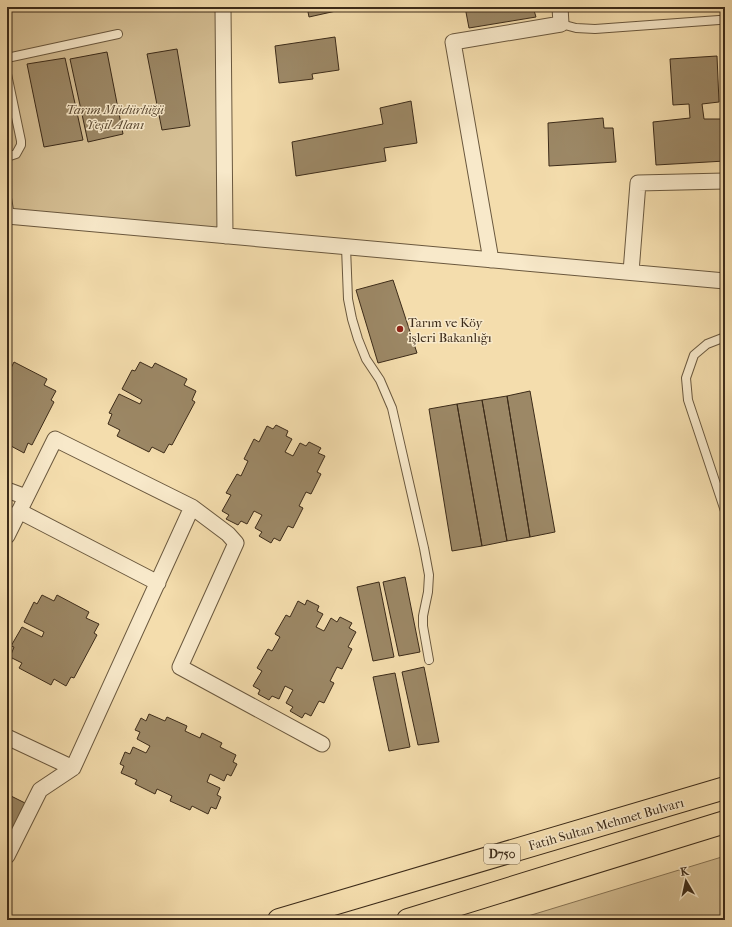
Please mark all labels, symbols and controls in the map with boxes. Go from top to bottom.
park label: Tarım Müdürlüğü Yeşil Alanı [66,102,165,132]
place label: Tarım ve Köy işleri Bakanlığı [408,315,492,346]
marker: Tarım ve Köy işleri Bakanlığı [395,324,405,334]
street label: Fatih Sultan Mehmet Bulvarı [527,795,686,853]
road number: D750 [484,844,520,864]
north arrow [666,861,706,901]
text: K [680,864,690,879]

